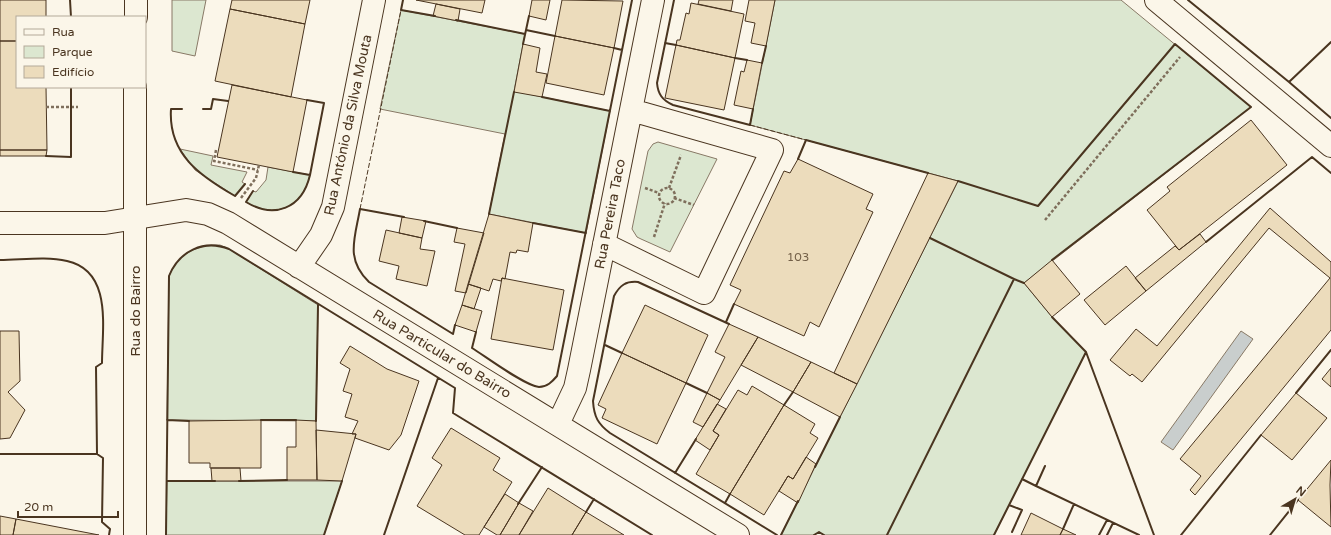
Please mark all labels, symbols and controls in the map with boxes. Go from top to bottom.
legend [16,16,146,88]
text: Rua [52,25,75,39]
street label: Rua António da Silva Mouta [320,33,376,217]
text: Parque [52,45,93,59]
text: Edifício [52,65,94,79]
street label: Rua Pereira Taco [591,158,629,270]
house number: 103 [787,250,809,264]
street label: Rua do Bairro [127,265,144,357]
street label: Rua Particular do Bairro [370,306,514,402]
north arrow [1275,479,1315,519]
text: N [1293,484,1308,499]
scale bar [18,493,118,519]
text: 20 m [24,500,53,514]

